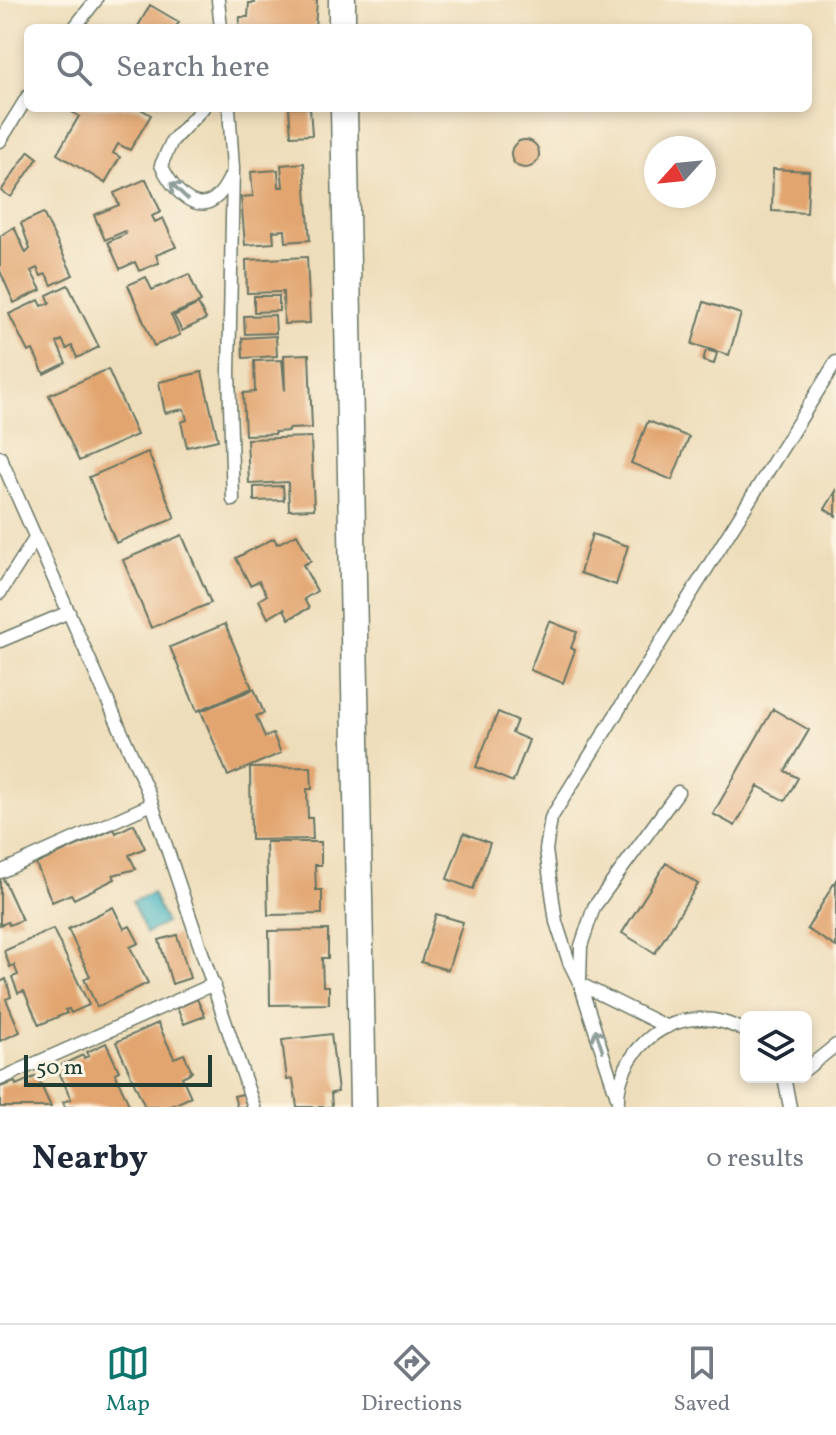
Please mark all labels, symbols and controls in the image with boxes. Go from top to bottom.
search box [24,24,812,112]
icon: search [52,46,96,90]
text: Search here [116,47,270,89]
north arrow [644,136,716,208]
one-way arrow [169,182,189,201]
map controls [740,1011,812,1083]
button: layers [740,1011,812,1083]
one-way arrow [590,1028,605,1053]
scale bar [24,1051,212,1087]
text: 50 m [36,1053,83,1084]
text: Nearby [32,1136,148,1183]
text: 0 results [706,1141,804,1177]
tab: Map [106,1341,150,1420]
tab: Directions [361,1341,462,1420]
tab: Saved [674,1341,730,1420]

